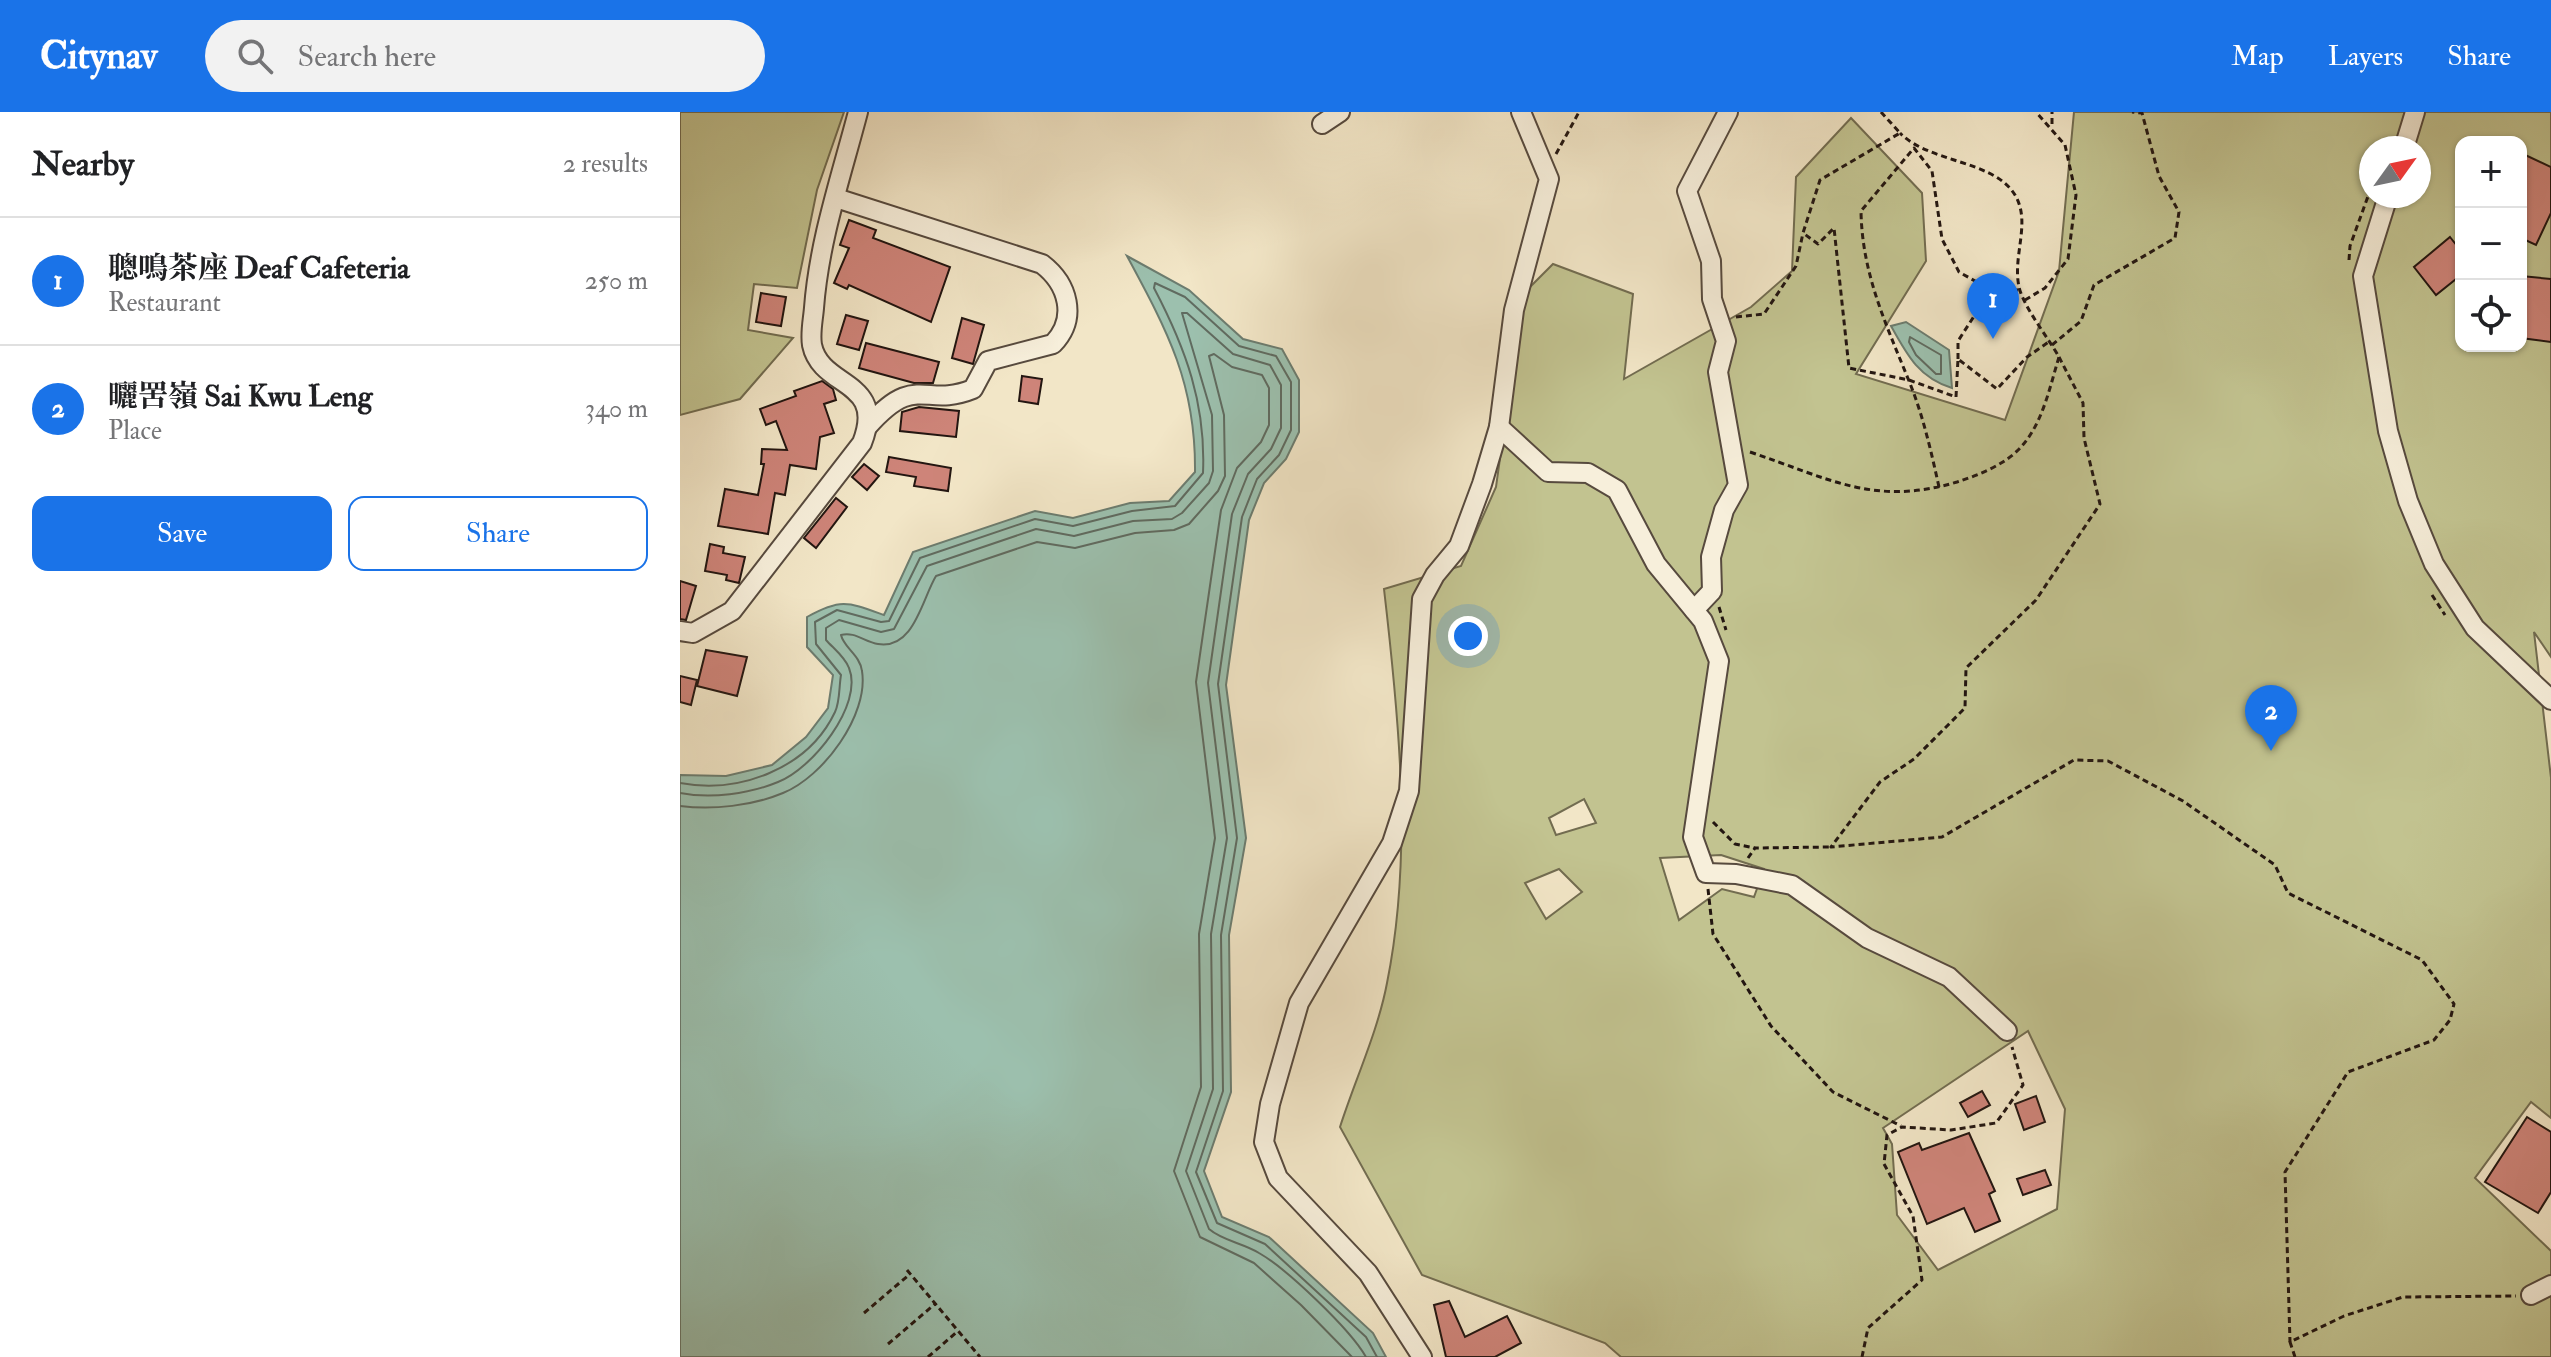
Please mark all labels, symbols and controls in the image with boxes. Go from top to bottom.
search box [205,20,765,92]
text: Citynav [40,32,157,80]
icon: search [233,34,277,78]
text: Search here [297,38,436,75]
text: Map [2231,39,2284,74]
text: Layers [2328,39,2403,74]
text: Share [2447,39,2511,74]
north arrow [2359,136,2431,208]
map controls [2455,136,2527,352]
button: + [2455,136,2527,208]
text: Nearby [32,143,134,186]
text: 2 results [563,148,648,180]
button: − [2455,208,2527,280]
text: 聰鳴茶座 Deaf Cafeteria [108,250,410,287]
text: 1 [53,265,63,297]
text: 250 m [585,265,648,297]
pin: 1 [1967,273,2019,339]
button: locate [2455,280,2527,352]
text: Restaurant [108,287,221,319]
text: 曬罟嶺 Sai Kwu Leng [108,378,373,415]
text: 2 [51,393,65,425]
text: 340 m [585,393,648,425]
text: Place [108,415,162,447]
button: Save [32,496,332,571]
button: Share [348,496,648,571]
your location [1448,616,1488,656]
pin: 2 [2245,685,2297,751]

